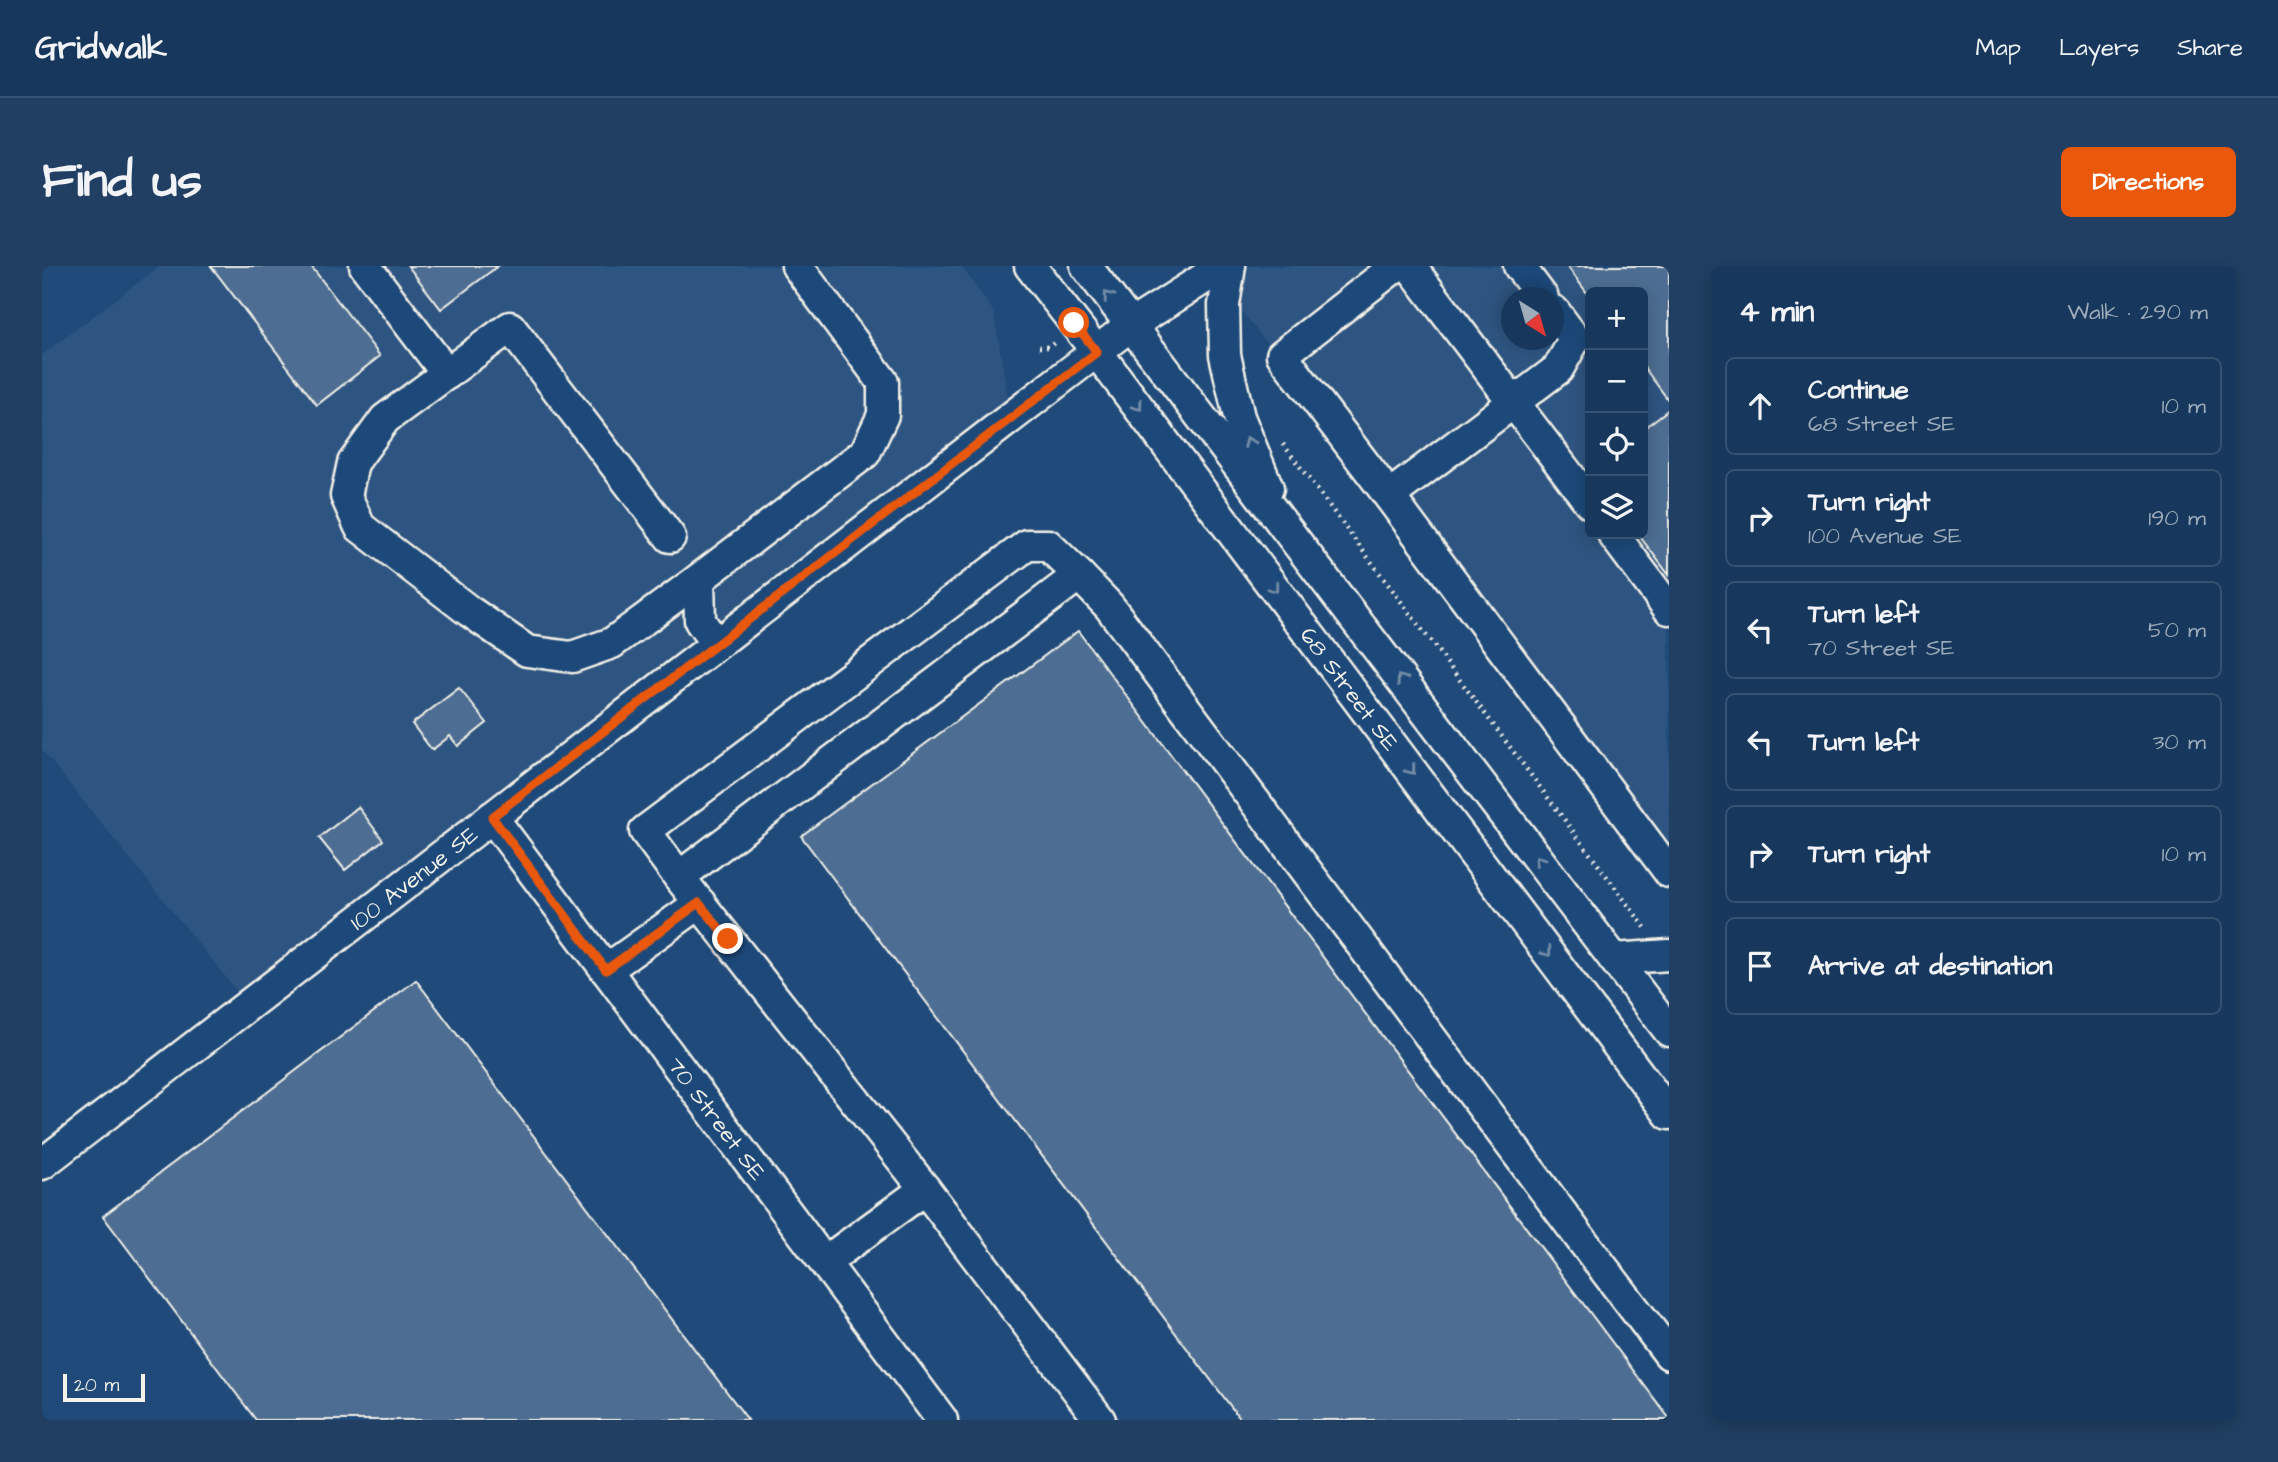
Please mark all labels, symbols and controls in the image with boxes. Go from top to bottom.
text: Gridwalk [35,25,167,71]
text: Map [1976,31,2021,65]
text: Layers [2059,31,2139,65]
text: Share [2177,31,2243,65]
button: Directions [2061,147,2236,217]
text: Find us [42,148,202,216]
north arrow [1501,287,1564,350]
map controls [1585,287,1648,539]
button: + [1585,287,1648,350]
one-way arrow [1104,291,1117,303]
text: 4 min [1739,291,1814,333]
text: Walk · 290 m [2067,296,2208,328]
route start [1058,307,1089,338]
button: − [1585,350,1648,413]
text: Continue [1808,372,1909,408]
icon: ahead [1741,387,1779,425]
text: 10 m [2161,390,2206,422]
one-way arrow [1130,399,1142,411]
text: 68 Street SE [1808,408,1955,440]
button: locate [1585,413,1648,476]
one-way arrow [1243,436,1257,449]
button: layers [1585,476,1648,539]
text: Turn right [1808,484,1930,520]
icon: right [1741,499,1779,537]
text: 190 m [2148,502,2206,534]
text: 100 Avenue SE [1808,520,1962,552]
one-way arrow [1266,581,1279,593]
text: Turn left [1808,596,1919,632]
icon: left [1741,611,1779,649]
text: 50 m [2148,614,2206,646]
street label: 68 Street SE [1292,621,1406,758]
text: 70 Street SE [1808,632,1954,664]
one-way arrow [1396,675,1409,687]
icon: left [1741,723,1779,761]
text: Turn left [1808,724,1919,760]
text: 30 m [2153,726,2206,758]
one-way arrow [1403,763,1415,775]
street label: 100 Avenue SE [344,819,485,938]
icon: right [1741,835,1779,873]
text: Turn right [1808,836,1930,872]
text: 10 m [2161,838,2206,870]
one-way arrow [1534,855,1547,868]
route end [712,923,743,954]
one-way arrow [1539,945,1552,957]
icon: arrive [1741,947,1779,985]
text: Arrive at destination [1808,948,2053,984]
street label: 70 Street SE [659,1051,773,1188]
scale bar [63,1371,145,1403]
text: 20 m [74,1372,119,1399]

